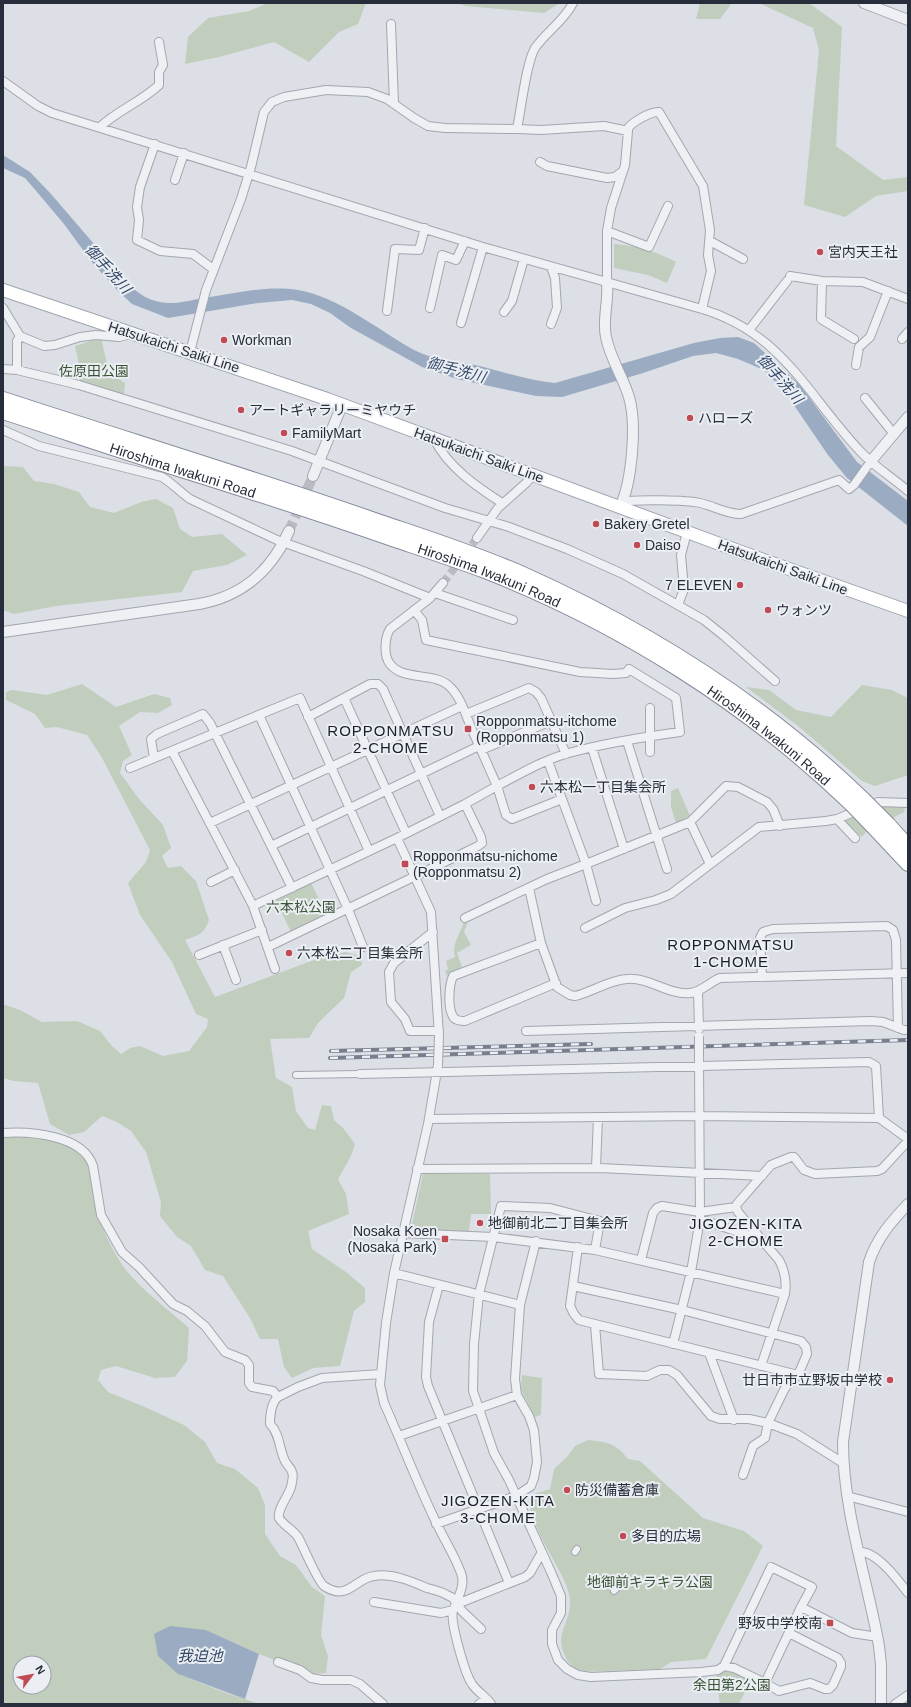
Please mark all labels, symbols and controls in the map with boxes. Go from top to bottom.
water label: 御手洗川 [82,241,136,298]
place label: 宮内天王社 [828,244,898,260]
marker: 宮内天王社 [815,247,825,257]
street label: Hatsukaichi Saiki Line [106,318,242,376]
place label: Workman [232,332,292,348]
marker: Workman [219,335,229,345]
water label: 御手洗川 [754,350,808,408]
water label: 御手洗川 [425,354,489,386]
park label: 佐原田公園 [59,363,129,379]
place label: アートギャラリーミヤウチ [249,402,416,418]
marker: アートギャラリーミヤウチ [236,405,246,415]
place label: ハローズ [698,410,753,426]
marker: ハローズ [685,413,695,423]
street label: Hatsukaichi Saiki Line [412,424,546,486]
place label: FamilyMart [292,425,361,441]
marker: FamilyMart [279,428,289,438]
street label: Hiroshima Iwakuni Road [108,440,258,501]
place label: Bakery Gretel [604,516,690,532]
marker: Bakery Gretel [591,519,601,529]
street label: Hatsukaichi Saiki Line [716,536,850,598]
place label: Daiso [645,537,681,553]
street label: Hiroshima Iwakuni Road [416,540,563,611]
marker: Daiso [632,540,642,550]
place label: 7 ELEVEN [665,577,732,593]
marker: 7 ELEVEN [735,580,745,590]
place label: ウォンツ [776,602,832,618]
marker: ウォンツ [763,605,773,615]
street label: Hiroshima Iwakuni Road [704,682,834,789]
place label: Ropponmatsu-itchome (Ropponmatsu 1) [476,713,617,745]
district label: ROPPONMATSU 2-CHOME [327,722,455,756]
marker: Ropponmatsu-itchome (Ropponmatsu 1) [463,724,473,734]
place label: 六本松一丁目集会所 [540,779,666,795]
marker: 六本松一丁目集会所 [527,782,537,792]
place label: Ropponmatsu-nichome (Ropponmatsu 2) [413,848,558,880]
marker: Ropponmatsu-nichome (Ropponmatsu 2) [400,859,410,869]
park label: 六本松公園 [266,899,336,915]
district label: ROPPONMATSU 1-CHOME [667,936,795,970]
place label: 六本松二丁目集会所 [297,945,423,961]
marker: 六本松二丁目集会所 [284,948,294,958]
place label: 地御前北二丁目集会所 [488,1215,628,1231]
district label: JIGOZEN-KITA 2-CHOME [689,1215,803,1249]
marker: 地御前北二丁目集会所 [475,1218,485,1228]
place label: Nosaka Koen (Nosaka Park) [348,1223,437,1255]
marker: Nosaka Koen (Nosaka Park) [440,1234,450,1244]
place label: 廿日市市立野坂中学校 [742,1372,882,1388]
marker: 廿日市市立野坂中学校 [885,1375,895,1385]
place label: 防災備蓄倉庫 [575,1482,659,1498]
marker: 防災備蓄倉庫 [562,1485,572,1495]
district label: JIGOZEN-KITA 3-CHOME [441,1492,555,1526]
place label: 多目的広場 [631,1528,701,1544]
marker: 多目的広場 [618,1531,628,1541]
park label: 地御前キラキラ公園 [587,1574,713,1590]
place label: 野坂中学校南 [738,1615,822,1631]
marker: 野坂中学校南 [825,1618,835,1628]
water label: 我迫池 [177,1647,224,1664]
north arrow [12,1655,52,1695]
text: N [33,1663,48,1676]
park label: 余田第2公園 [693,1677,771,1693]

